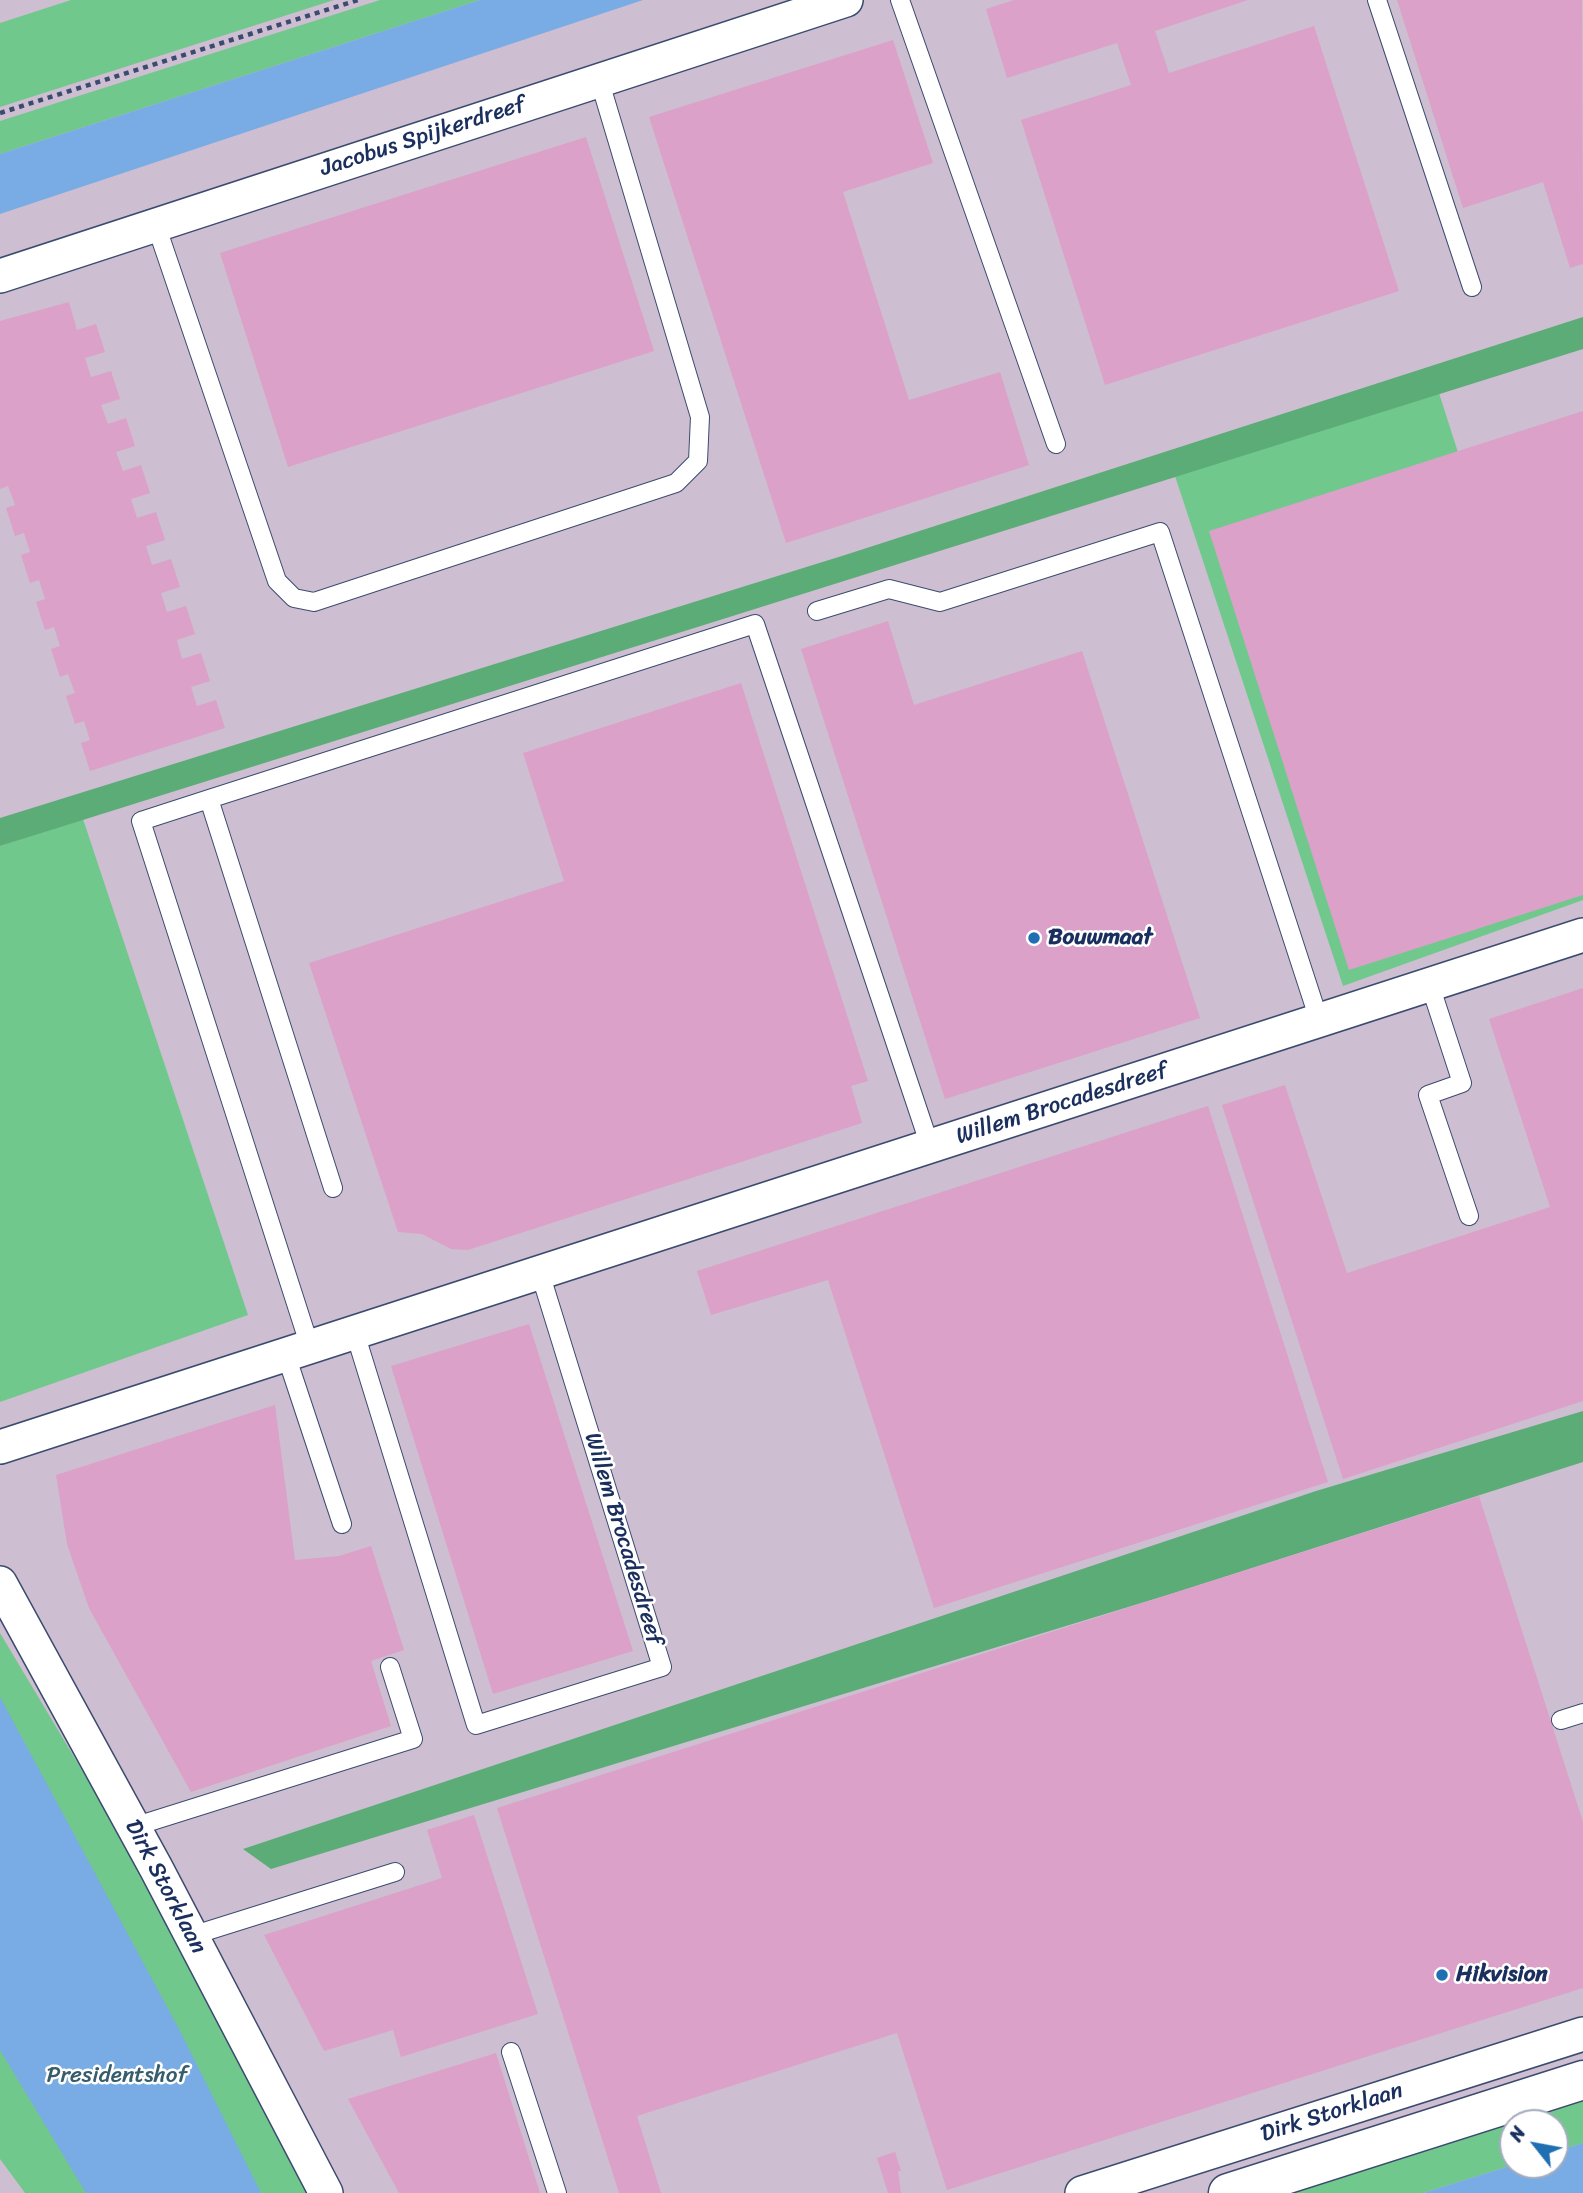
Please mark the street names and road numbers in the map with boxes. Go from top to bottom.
street label: Jacobus Spijkerdreef [317,91,529,183]
street label: Willem Brocadesdreef [953,1057,1171,1151]
street label: Willem Brocadesdreef [578,1430,668,1648]
street label: Dirk Storklaan [118,1815,212,1959]
street label: Dirk Storklaan [1258,2077,1406,2149]

